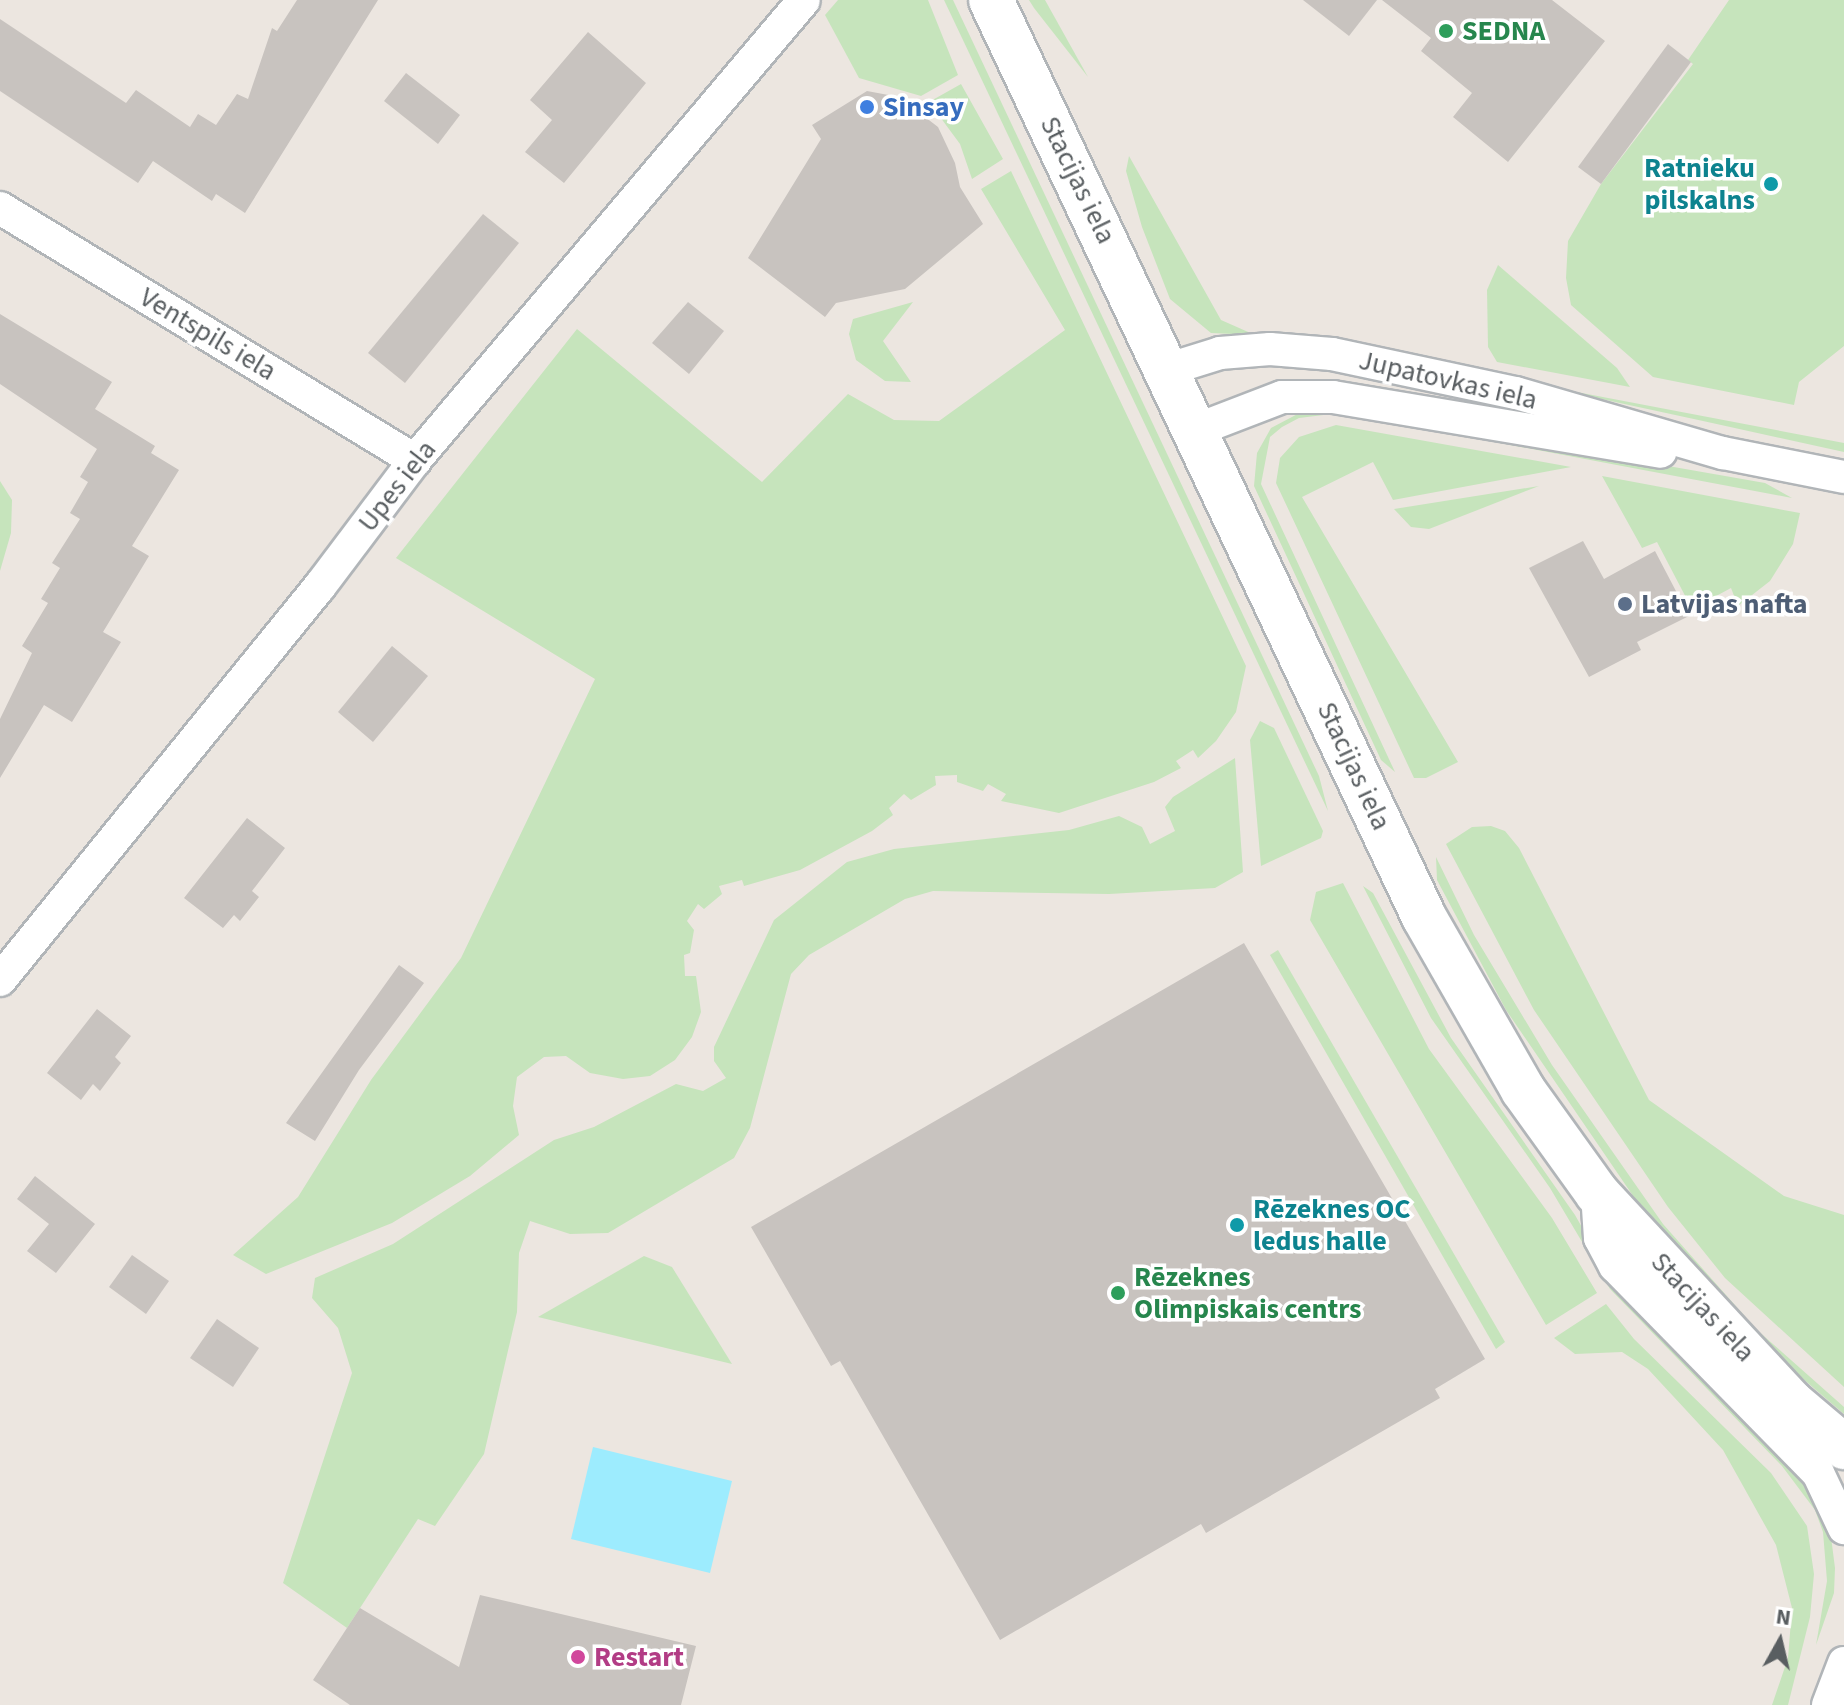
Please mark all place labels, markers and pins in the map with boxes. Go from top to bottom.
place label: SEDNA [1462,14,1545,48]
marker: SEDNA [1437,22,1455,40]
place label: Sinsay [883,90,964,124]
marker: Sinsay [858,98,876,116]
place label: Ratnieku pilskalns [1644,151,1755,217]
marker: Ratnieku pilskalns [1762,175,1780,193]
place label: Latvijas nafta [1641,587,1808,621]
marker: Latvijas nafta [1616,595,1634,613]
place label: Rēzeknes OC ledus halle [1253,1192,1411,1258]
marker: Rēzeknes OC ledus halle [1228,1216,1246,1234]
place label: Rēzeknes Olimpiskais centrs [1134,1260,1362,1326]
marker: Rēzeknes Olimpiskais centrs [1109,1284,1127,1302]
place label: Restart [594,1640,684,1674]
marker: Restart [569,1648,587,1666]

